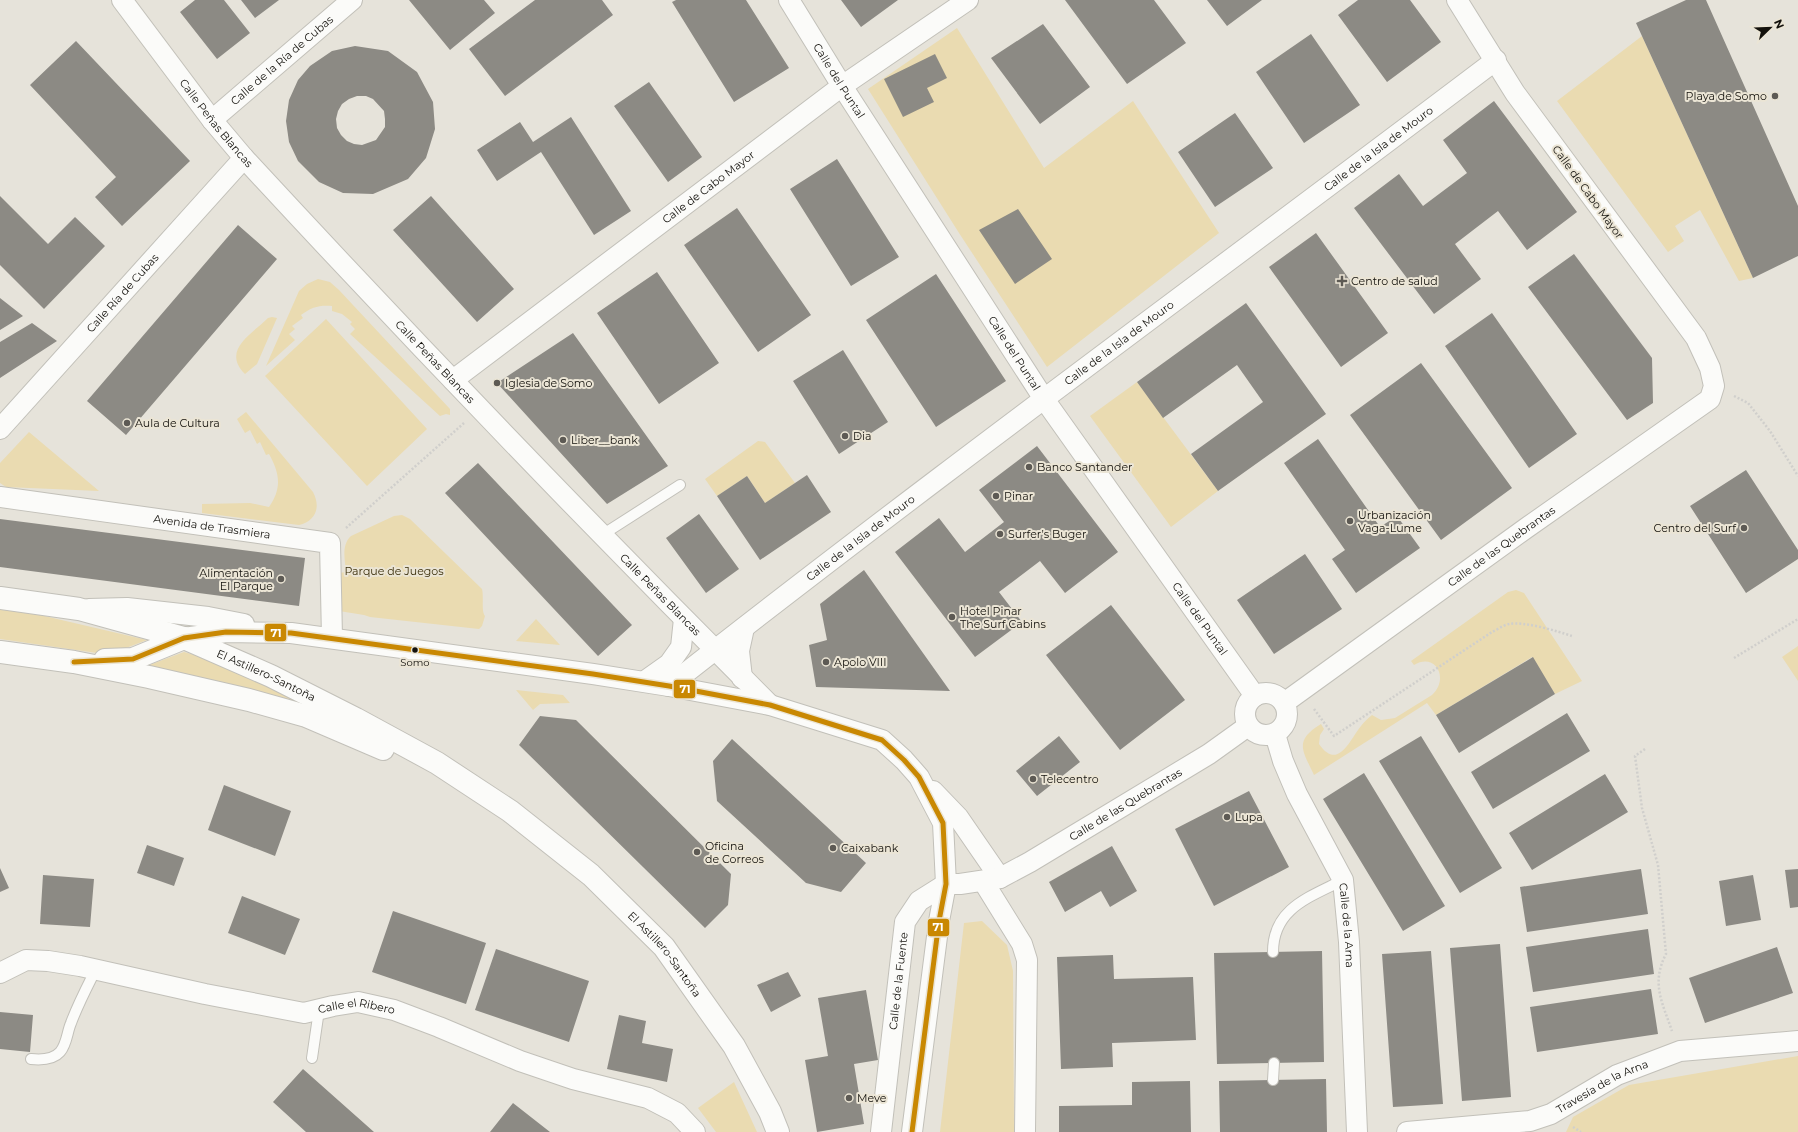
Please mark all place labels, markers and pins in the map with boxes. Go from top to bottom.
place label: Playa de Somo [1686,89,1767,103]
marker: Playa de Somo [1770,91,1780,101]
place label: Centro de salud [1351,274,1438,288]
marker: Centro de salud [1336,275,1348,287]
place label: Iglesia de Somo [505,376,592,390]
marker: Iglesia de Somo [492,378,502,388]
place label: Aula de Cultura [135,416,220,430]
marker: Aula de Cultura [122,418,132,428]
place label: Dia [853,429,872,443]
marker: Dia [840,431,850,441]
place label: Liber__bank [571,433,638,447]
marker: Liber__bank [558,435,568,445]
place label: Banco Santander [1037,460,1132,474]
marker: Banco Santander [1024,462,1034,472]
place label: Pinar [1004,489,1033,503]
marker: Pinar [991,491,1001,501]
place label: Urbanización Vaga-Lume [1358,508,1431,535]
marker: Urbanización Vaga-Lume [1345,516,1355,526]
place label: Centro del Surf [1654,521,1737,535]
marker: Centro del Surf [1739,523,1749,533]
place label: Surfer’s Buger [1008,527,1086,541]
marker: Surfer’s Buger [995,529,1005,539]
place label: Alimentación El Parque [199,566,273,593]
marker: Alimentación El Parque [276,574,286,584]
place label: Hotel Pinar The Surf Cabins [960,604,1047,631]
marker: Hotel Pinar The Surf Cabins [947,612,957,622]
marker: Somo [410,645,420,655]
place label: Apolo VIII [834,655,886,669]
place label: Somo [400,656,430,669]
marker: Apolo VIII [821,657,831,667]
place label: Telecentro [1041,772,1099,786]
marker: Telecentro [1028,774,1038,784]
place label: Lupa [1235,810,1263,824]
marker: Lupa [1222,812,1232,822]
place label: Oficina de Correos [705,839,765,866]
place label: Caixabank [841,841,899,855]
marker: Caixabank [828,843,838,853]
marker: Oficina de Correos [692,847,702,857]
place label: Meve [857,1091,887,1105]
marker: Meve [844,1093,854,1103]

